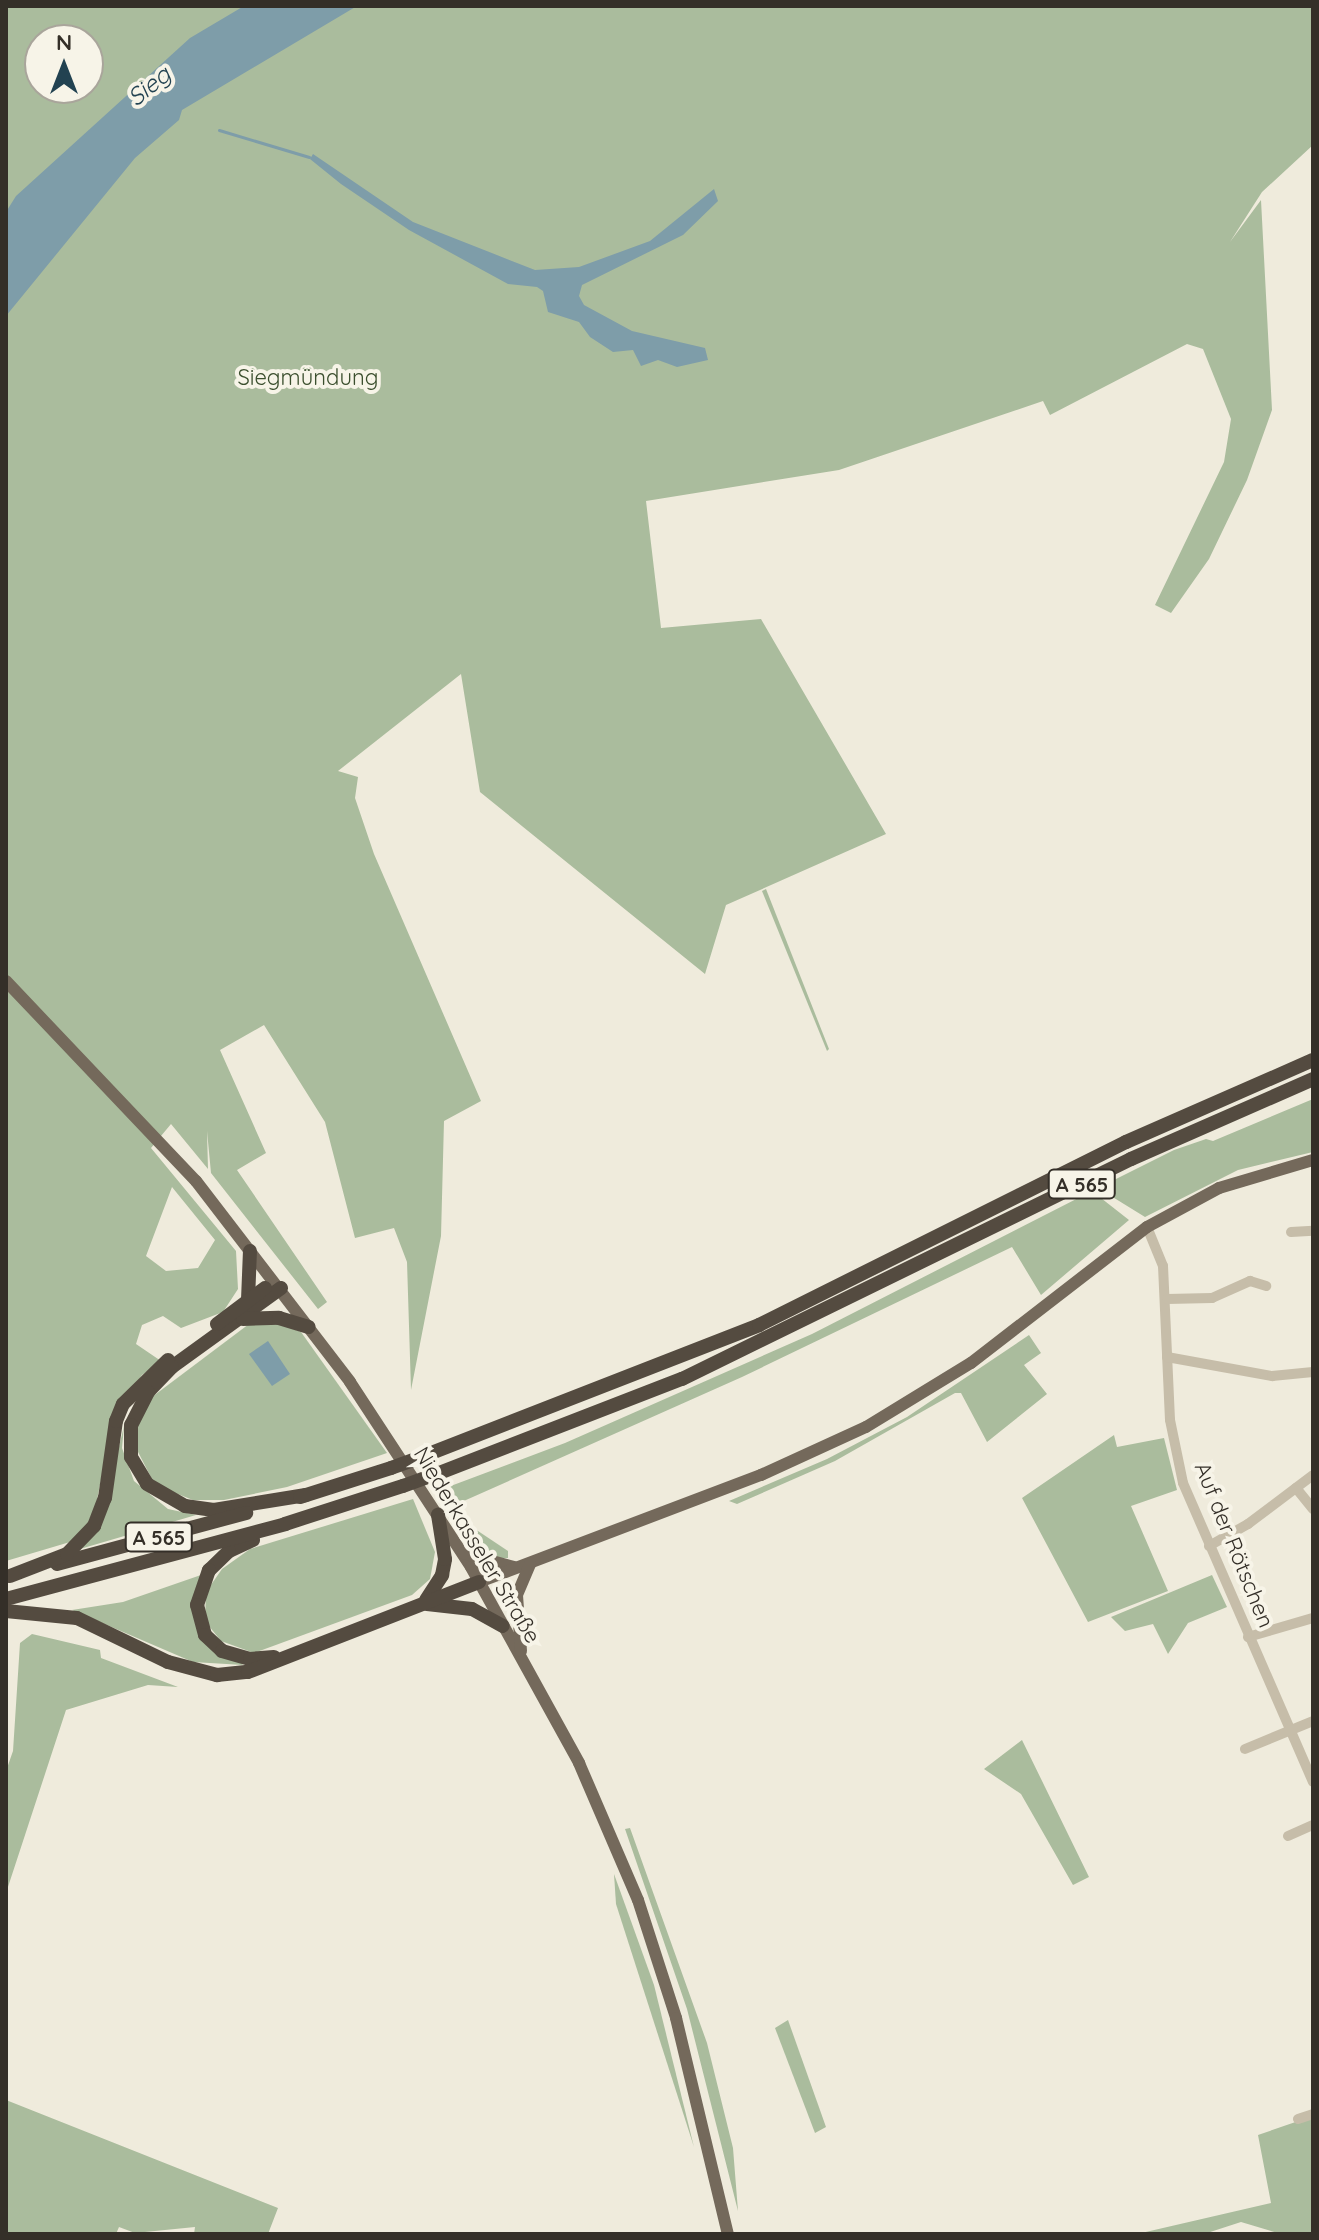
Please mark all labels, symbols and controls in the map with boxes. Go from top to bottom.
north arrow [24,24,104,104]
text: N [56,28,72,56]
water label: Sieg [122,60,176,112]
park label: Siegmündung [237,365,379,391]
road number: A 565 [1046,1168,1118,1200]
street label: Niederkasseler Straße [408,1442,546,1648]
street label: Auf der Rötschen [1189,1458,1279,1632]
road number: A 565 [123,1521,195,1553]

